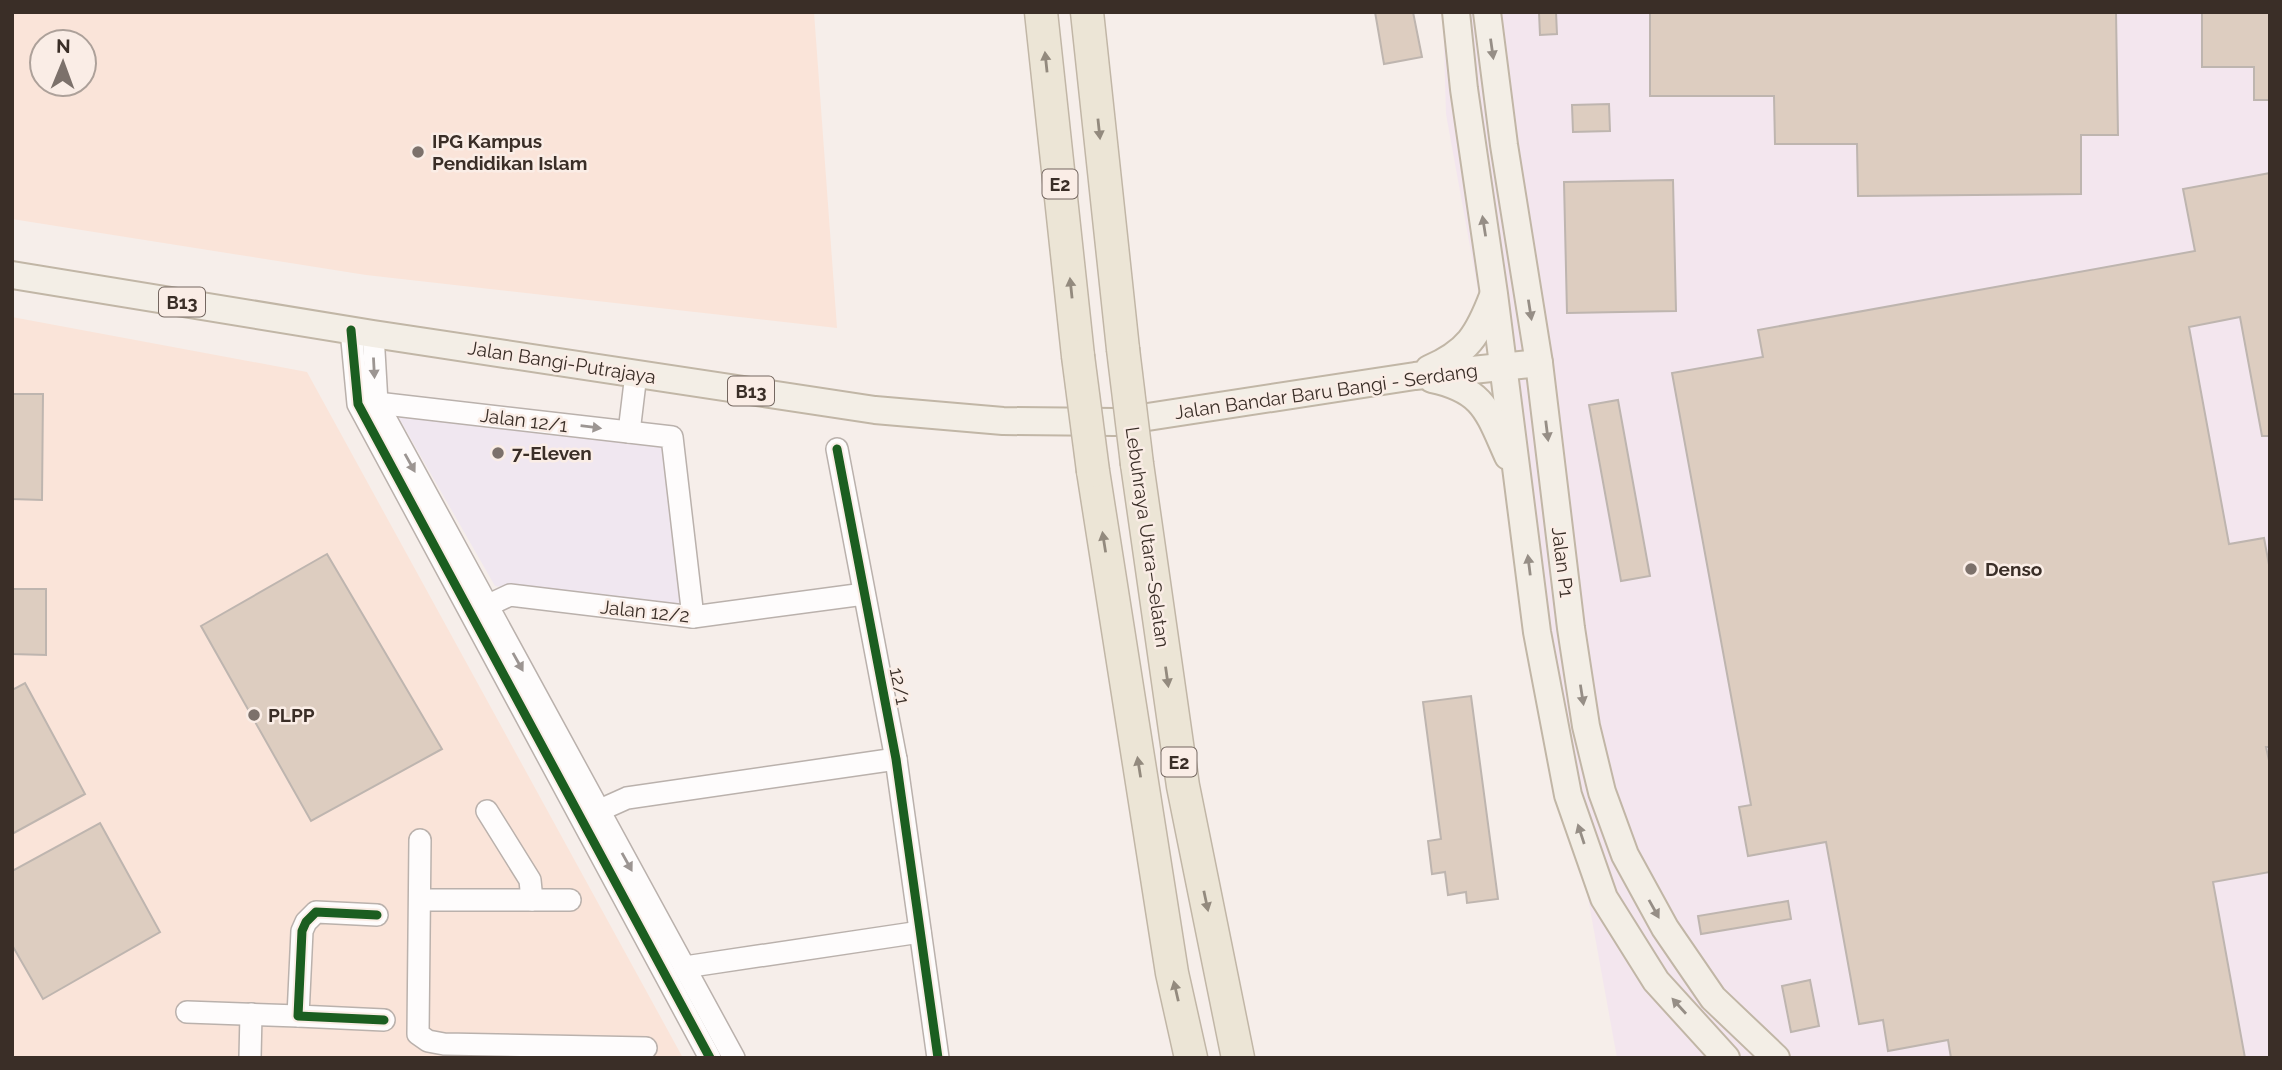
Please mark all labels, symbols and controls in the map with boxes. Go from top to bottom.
north arrow [28,28,98,98]
text: N [56,35,71,57]
one-way arrow [1486,39,1497,61]
one-way arrow [1041,51,1052,73]
one-way arrow [1094,118,1105,140]
place label: IPG Kampus Pendidikan Islam [432,130,587,174]
marker: IPG Kampus Pendidikan Islam [410,144,426,160]
road number: E2 [1042,169,1078,198]
one-way arrow [1478,215,1489,237]
one-way arrow [1065,277,1076,299]
road number: B13 [159,288,205,316]
one-way arrow [1525,299,1536,321]
street label: Jalan Bangi-Putrajaya [466,336,658,388]
one-way arrow [369,357,380,379]
street label: Jalan Bandar Baru Bangi - Serdang [1173,359,1479,423]
road number: B13 [728,376,774,405]
street label: Jalan 12/1 [479,404,569,436]
one-way arrow [1542,420,1553,442]
one-way arrow [580,422,602,433]
street label: Lebuhraya Utara–Selatan [1122,425,1174,649]
place label: 7-Eleven [512,442,592,464]
marker: 7-Eleven [490,445,506,461]
one-way arrow [403,453,415,473]
street label: Jalan P1 [1548,526,1578,598]
one-way arrow [1098,531,1109,553]
one-way arrow [1524,553,1535,575]
place label: Denso [1985,558,2042,580]
marker: Denso [1963,561,1979,577]
street label: Jalan 12/2 [599,595,691,627]
one-way arrow [512,653,524,673]
street label: 12/1 [886,666,914,706]
one-way arrow [1162,666,1173,688]
one-way arrow [1576,684,1587,706]
place label: PLPP [268,704,315,726]
marker: PLPP [246,707,262,723]
road number: E2 [1162,748,1196,776]
one-way arrow [1133,756,1144,778]
one-way arrow [1575,823,1585,844]
one-way arrow [622,852,633,872]
one-way arrow [1201,890,1212,912]
one-way arrow [1648,899,1660,919]
one-way arrow [1170,980,1181,1002]
one-way arrow [1671,998,1687,1015]

